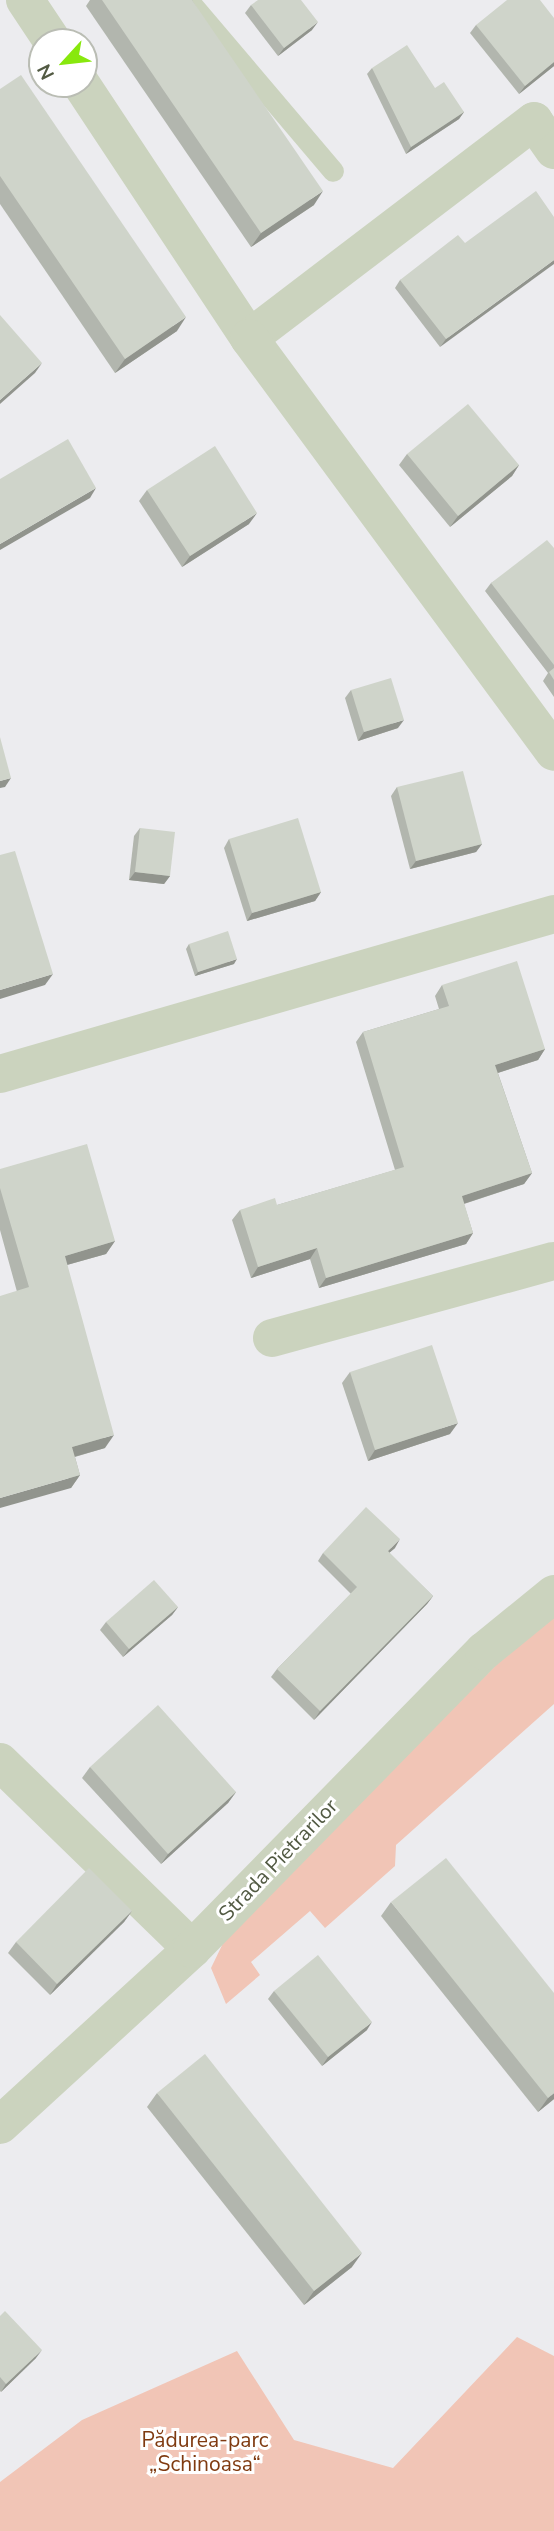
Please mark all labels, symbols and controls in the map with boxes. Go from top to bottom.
north arrow [28,28,98,98]
text: N [31,59,61,84]
street label: Strada Pietrarilor [213,1794,343,1926]
park label: Pădurea-parc „Schinoasa“ [141,2427,269,2477]

